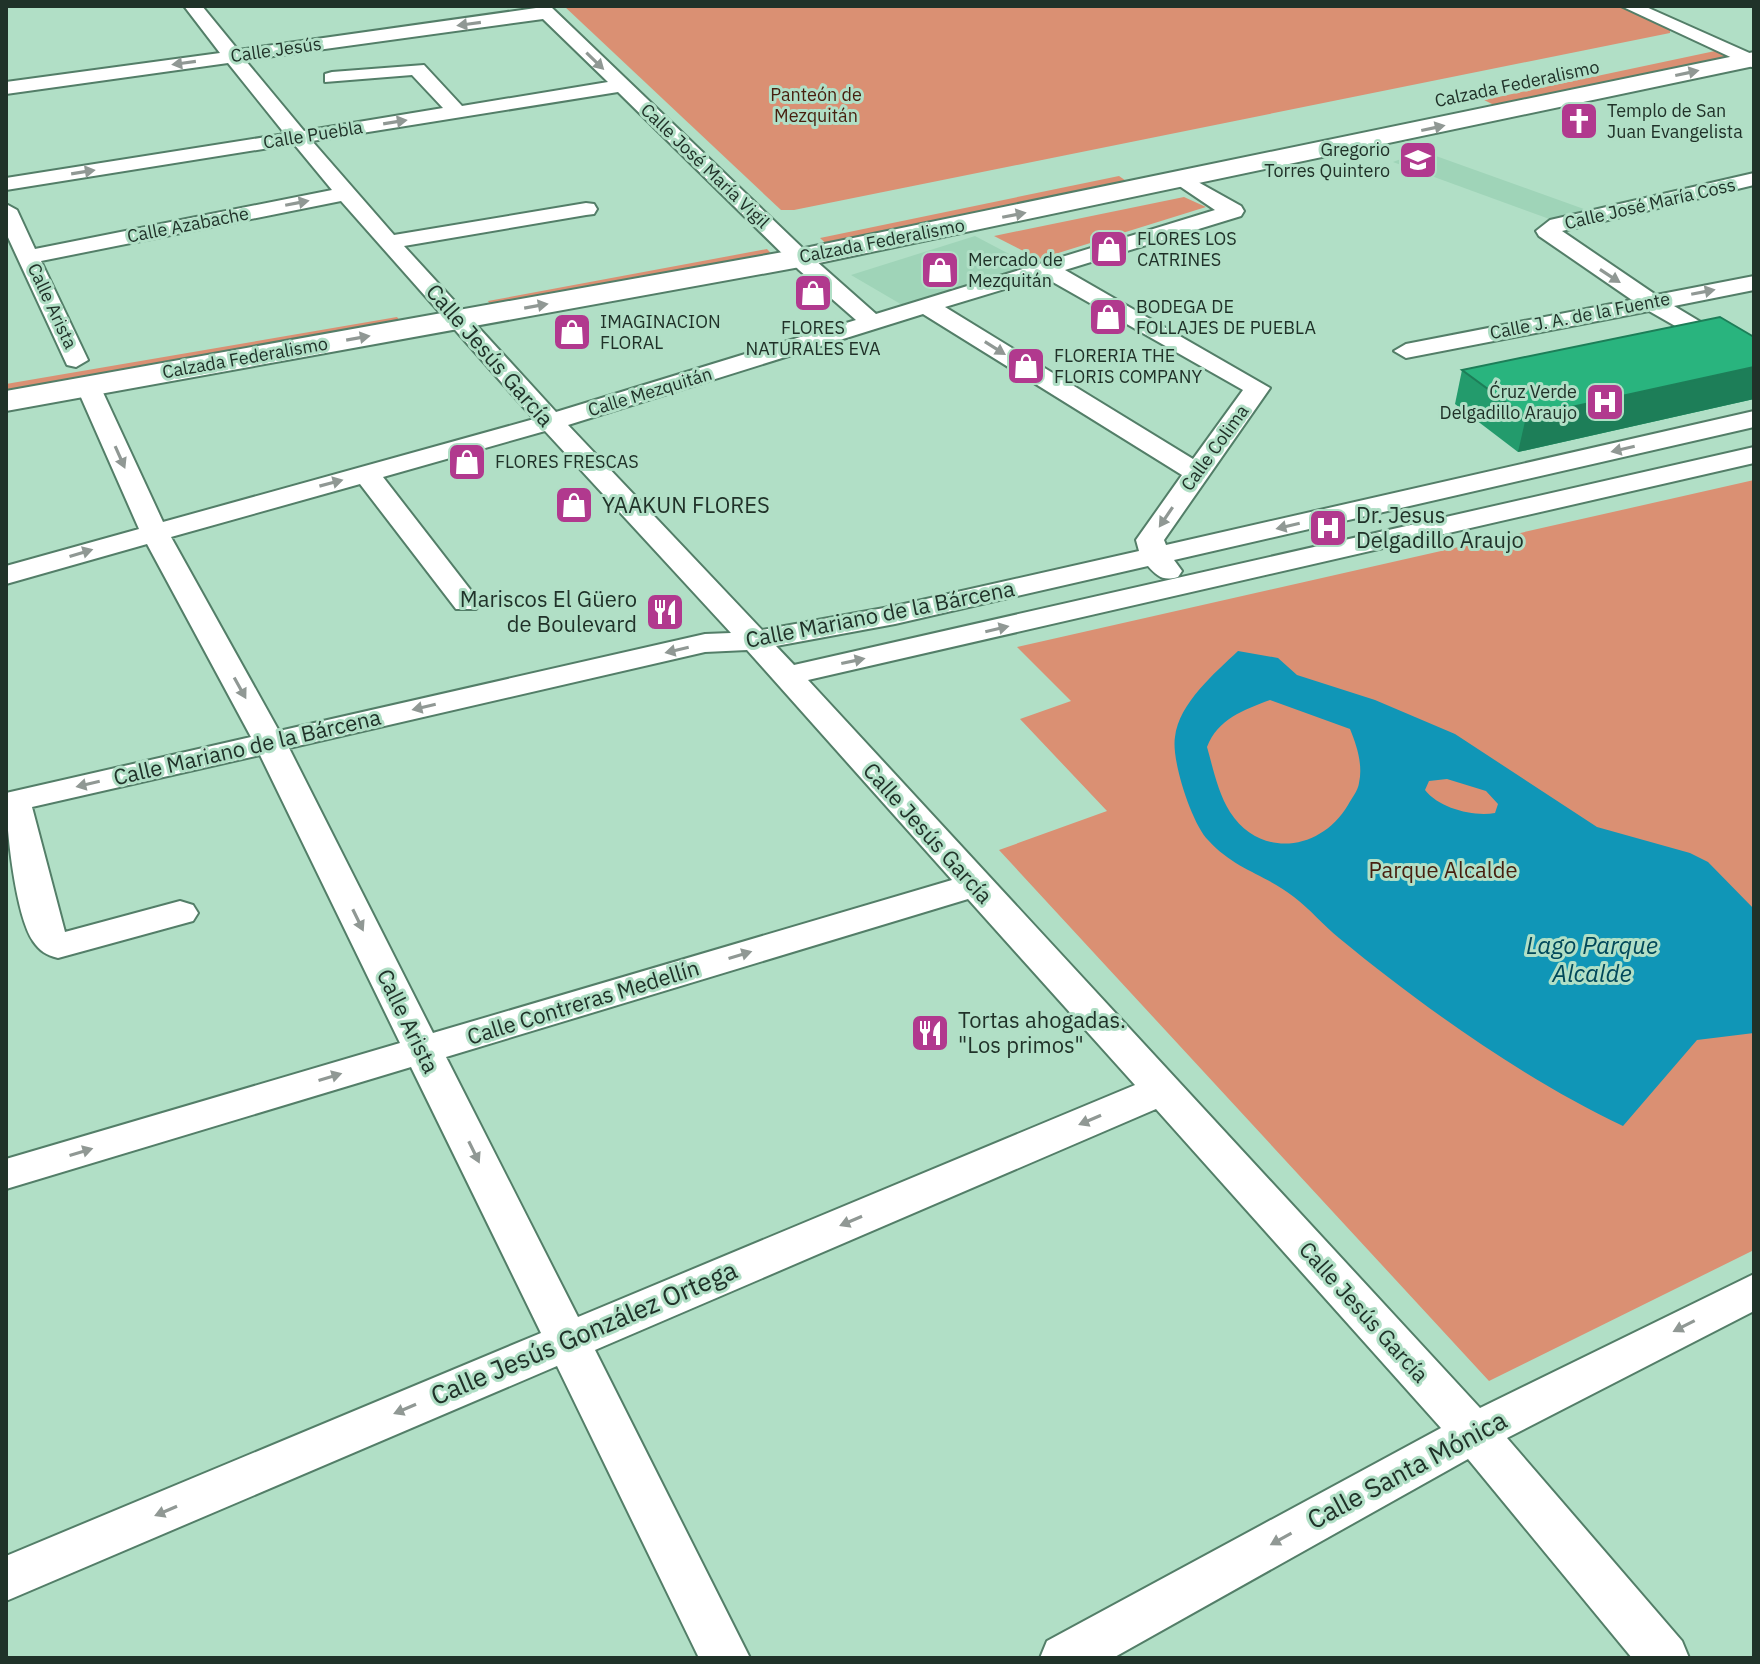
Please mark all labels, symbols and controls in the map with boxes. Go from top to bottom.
one-way arrow [457,18,482,31]
street label: Calle Jesús [229,32,323,67]
one-way arrow [585,51,604,70]
street label: Calzada Federalismo [1432,55,1601,112]
one-way arrow [171,57,196,70]
one-way arrow [1675,66,1700,79]
park label: Panteón de Mezquitán [770,83,862,127]
street label: Calle José María Vigil [636,98,775,233]
place label: Templo de San Juan Evangelista [1607,99,1743,143]
church icon: Templo de San Juan Evangelista [1558,100,1600,142]
street label: Calle Puebla [261,115,365,154]
one-way arrow [383,115,408,128]
one-way arrow [1421,121,1446,134]
place label: Gregorio Torres Quintero [1264,138,1390,182]
school or university icon: Gregorio Torres Quintero [1397,139,1439,181]
one-way arrow [71,165,96,178]
street label: Calle José María Coss [1562,173,1738,234]
one-way arrow [285,197,310,209]
street label: Calle Azabache [125,201,251,248]
one-way arrow [1002,208,1027,221]
street label: Calzada Federalismo [797,213,966,268]
place label: FLORES LOS CATRINES [1137,227,1237,271]
shop icon: FLORES LOS CATRINES [1088,228,1130,270]
place label: Mercado de Mezquitán [968,248,1063,292]
shop icon: Mercado de Mezquitán [919,249,961,291]
street label: Calle Arista [23,259,82,353]
one-way arrow [1600,268,1621,283]
shop icon: FLORES NATURALES EVA [792,272,834,314]
street label: Calle Jesús García [420,277,561,432]
one-way arrow [1690,286,1715,298]
street label: Calle J. A. de la Fuente [1488,287,1672,344]
place label: BODEGA DE FOLLAJES DE PUEBLA [1136,295,1316,339]
shop icon: BODEGA DE FOLLAJES DE PUEBLA [1087,296,1129,338]
one-way arrow [524,299,549,311]
place label: IMAGINACION FLORAL [600,310,721,354]
shop icon: IMAGINACION FLORAL [551,311,593,353]
place label: FLORES NATURALES EVA [746,316,881,360]
one-way arrow [346,331,371,343]
street label: Calzada Federalismo [160,332,330,383]
one-way arrow [984,341,1006,355]
place label: FLORERIA THE FLORIS COMPANY [1054,344,1202,388]
shop icon: FLORERIA THE FLORIS COMPANY [1005,345,1047,387]
street label: Calle Mezquitán [585,362,715,421]
place label: Ćruz Verde Delgadillo Araujo [1440,380,1577,424]
hospital icon: Ćruz Verde Delgadillo Araujo [1584,381,1626,423]
street label: Calle Colima [1176,400,1254,495]
shop icon: FLORES FRESCAS [446,441,488,483]
one-way arrow [1611,443,1636,456]
one-way arrow [113,446,127,469]
place label: FLORES FRESCAS [495,450,639,473]
one-way arrow [319,476,344,488]
shop icon: YAAKUN FLORES [553,484,595,526]
place label: YAAKUN FLORES [602,490,770,519]
place label: Dr. Jesus Delgadillo Araujo [1356,500,1524,554]
one-way arrow [1159,507,1174,528]
hospital icon: Dr. Jesus Delgadillo Araujo [1307,507,1349,549]
one-way arrow [1275,520,1300,533]
one-way arrow [69,546,93,559]
street label: Calle Mariano de la Bárcena [743,573,1017,654]
place label: Mariscos El Güero de Boulevard [460,584,637,638]
restaurant icon: Mariscos El Güero de Boulevard [644,591,686,633]
one-way arrow [985,622,1010,635]
one-way arrow [665,644,690,657]
one-way arrow [841,654,866,667]
one-way arrow [233,677,247,699]
one-way arrow [411,701,436,714]
street label: Calle Mariano de la Bárcena [110,702,384,791]
street label: Calle Jesús García [857,756,1000,910]
one-way arrow [76,778,101,790]
park label: Parque Alcalde [1368,855,1518,884]
one-way arrow [351,908,365,931]
water label: Lago Parque Alcalde [1526,929,1658,989]
one-way arrow [728,948,752,961]
street label: Calle Contreras Medellín [463,952,702,1051]
street label: Calle Arista [371,964,446,1078]
place label: Tortas ahogadas. "Los primos" [958,1005,1126,1059]
restaurant icon: Tortas ahogadas. "Los primos" [909,1012,951,1054]
one-way arrow [318,1070,342,1083]
one-way arrow [1078,1114,1102,1127]
one-way arrow [467,1141,480,1164]
one-way arrow [69,1145,93,1158]
one-way arrow [839,1214,863,1227]
street label: Calle Jesús García [1293,1235,1436,1389]
street label: Calle Jesús González Ortega [425,1252,742,1412]
one-way arrow [1673,1320,1696,1333]
one-way arrow [393,1402,417,1415]
street label: Calle Santa Mónica [1301,1402,1512,1536]
one-way arrow [154,1504,178,1517]
one-way arrow [1270,1532,1292,1546]

